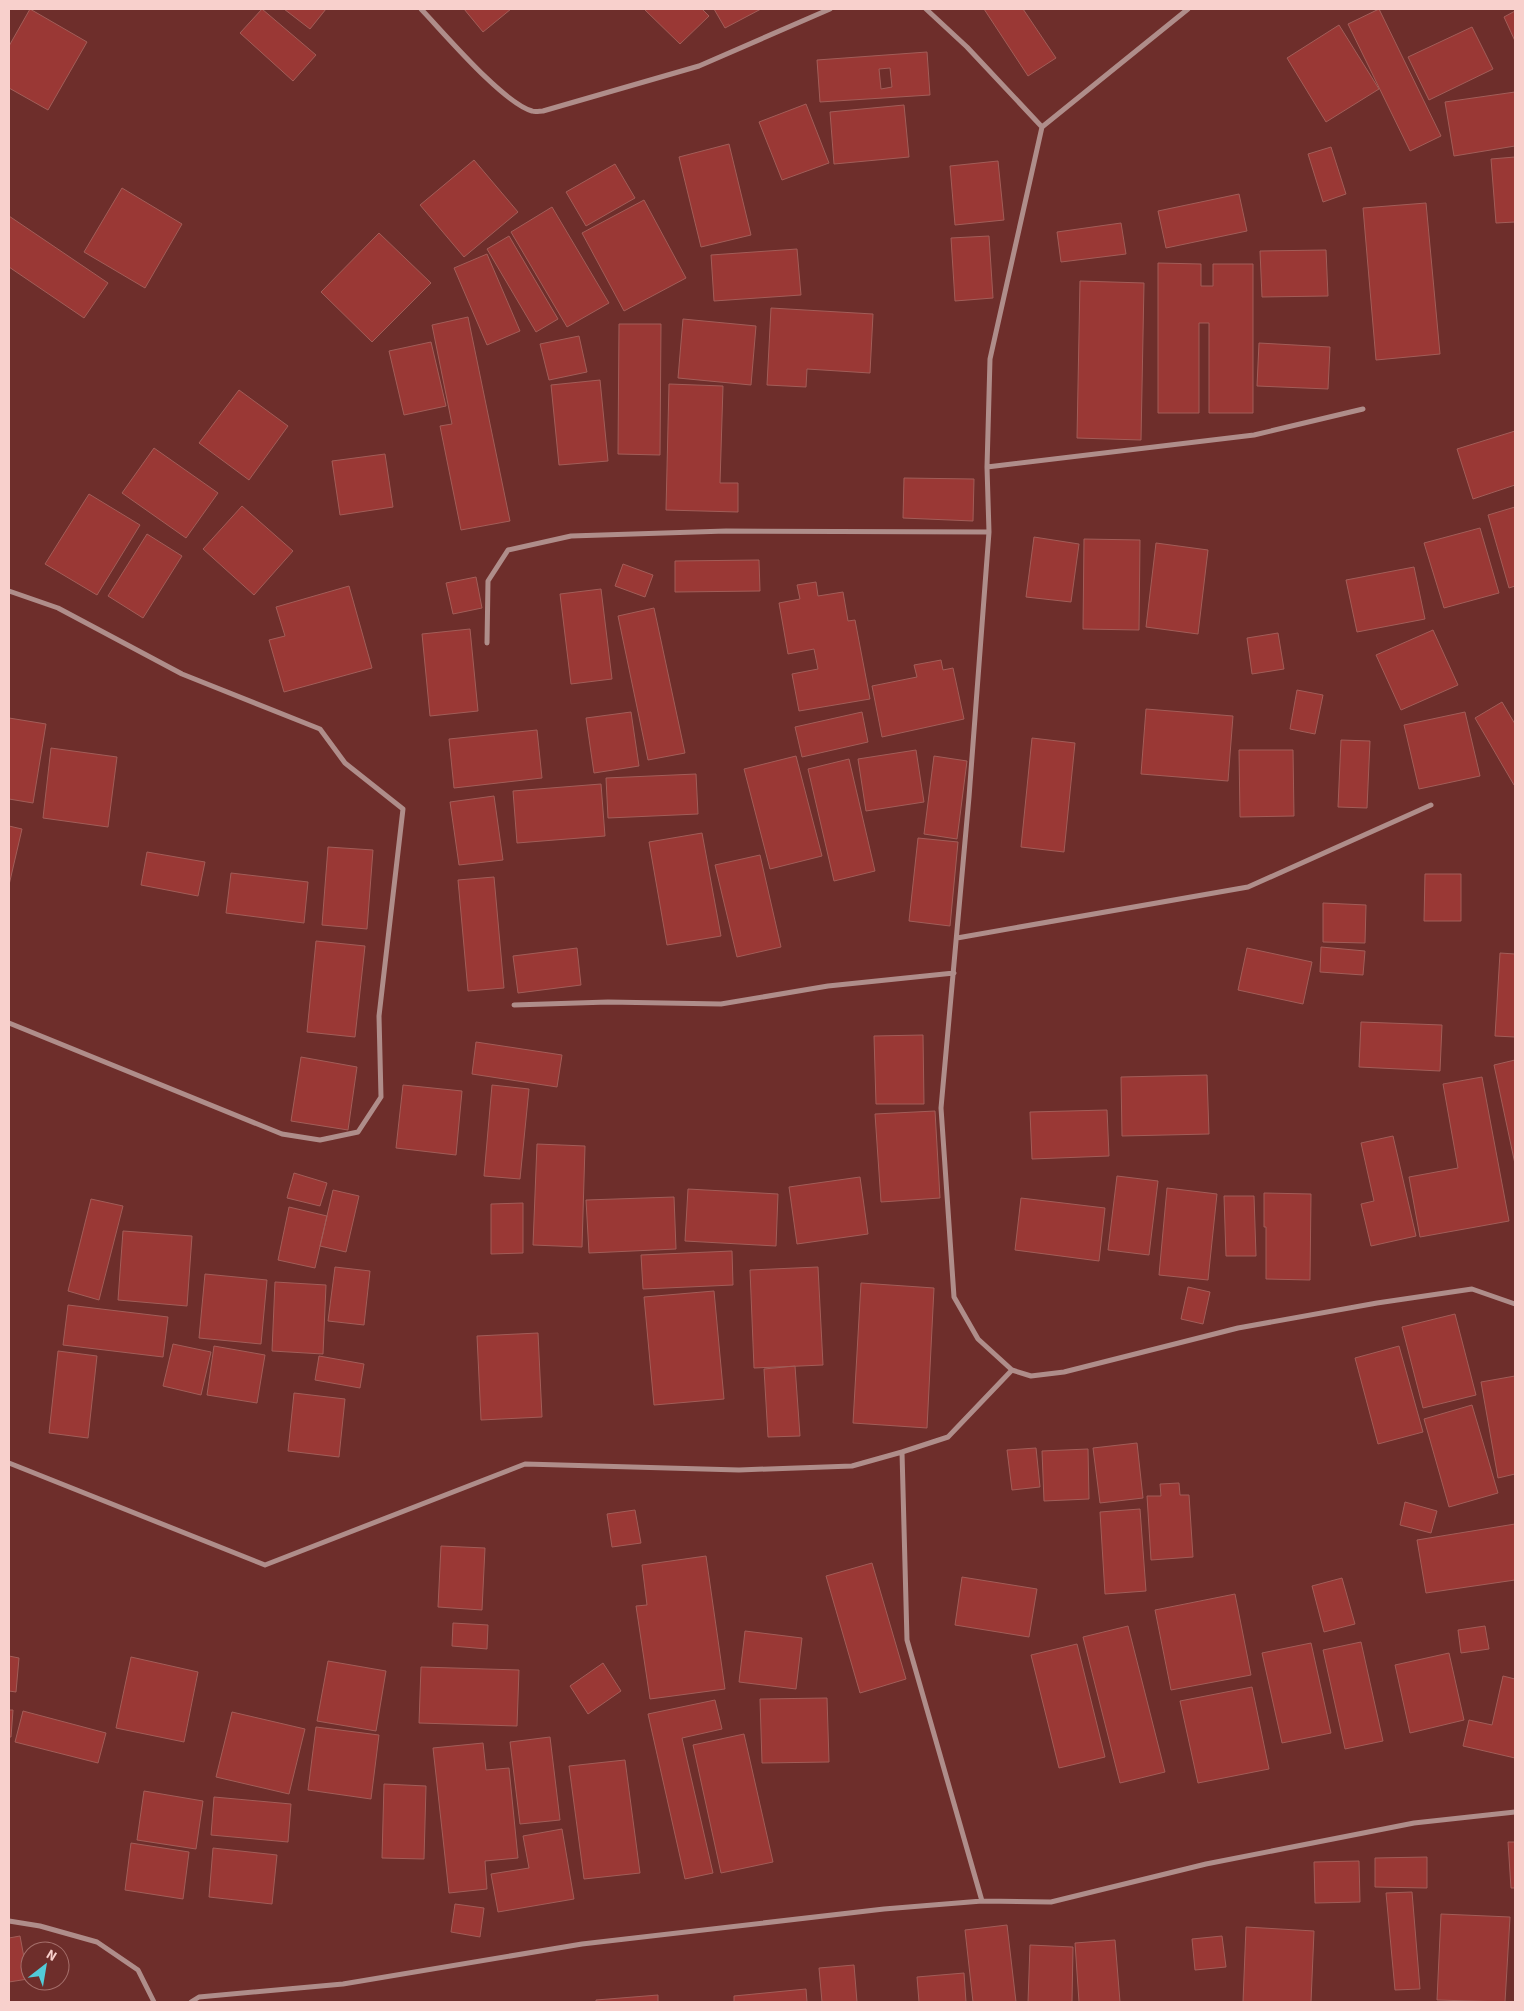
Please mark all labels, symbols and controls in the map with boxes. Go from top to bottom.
north arrow [20,1941,70,1991]
text: N [42,1945,60,1967]

